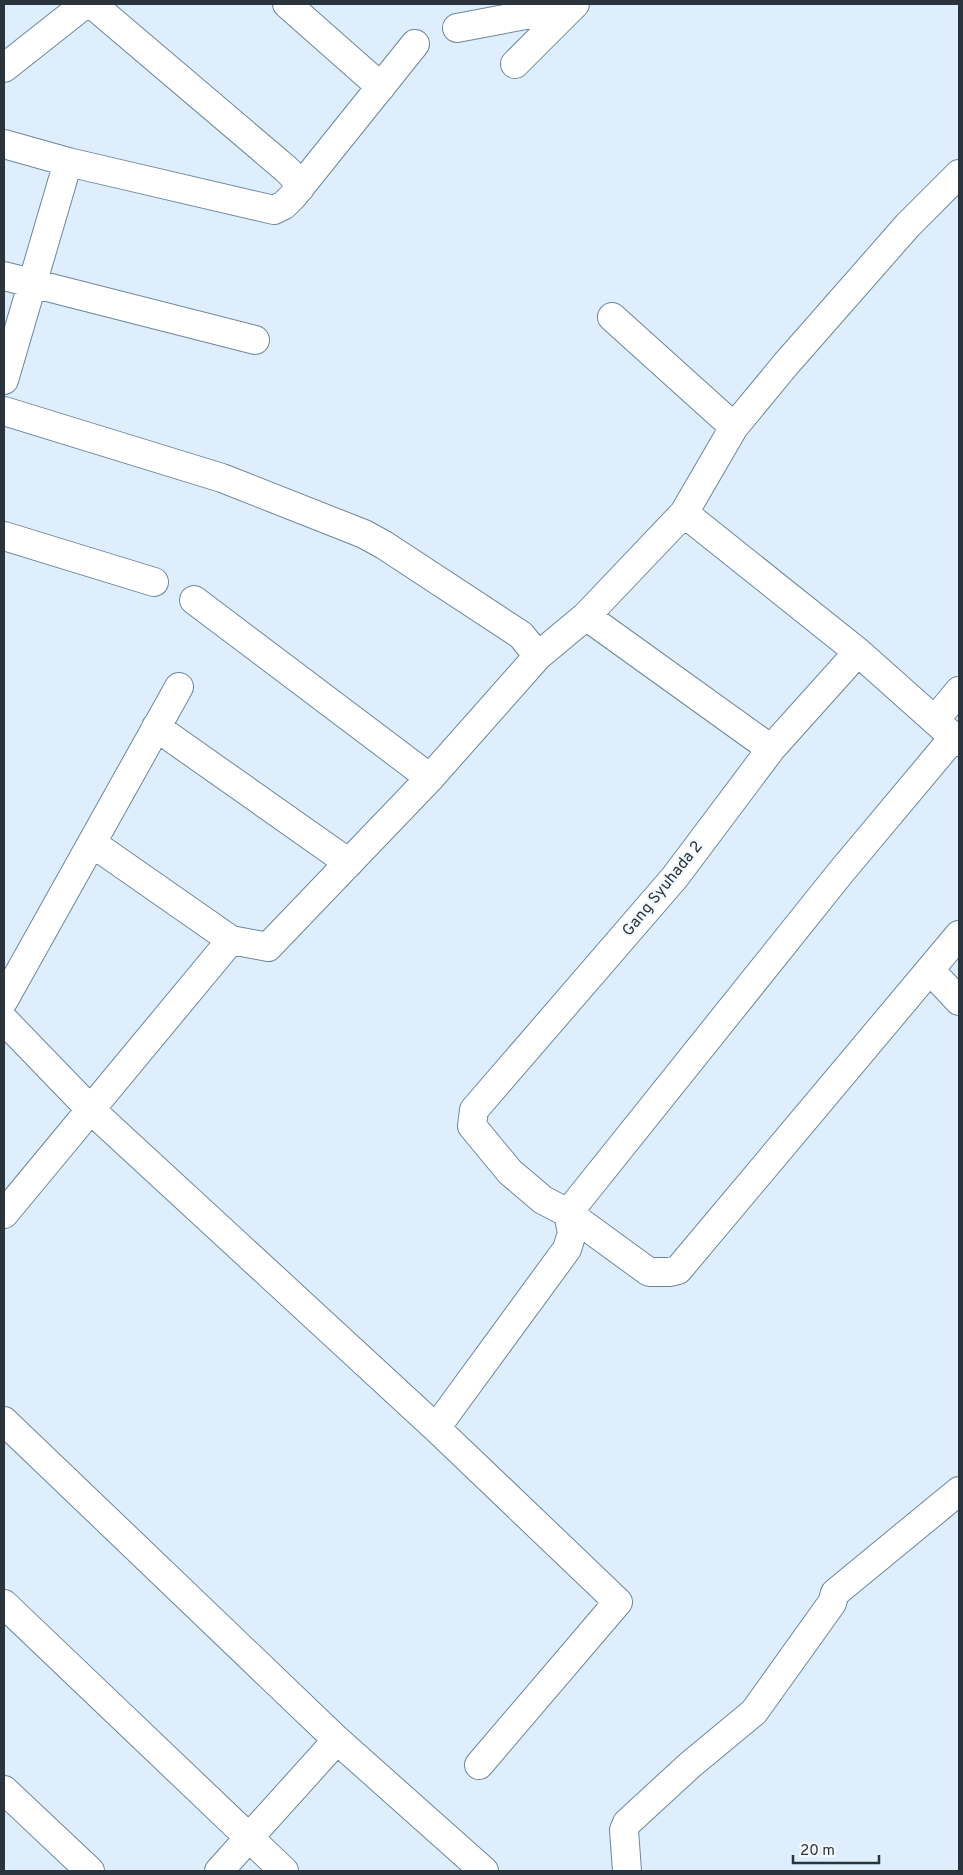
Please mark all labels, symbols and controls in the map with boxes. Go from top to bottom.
street label: Gang Syuhada 2 [618,837,708,941]
scale bar [793,1832,879,1864]
text: 20 m [800,1842,835,1861]

